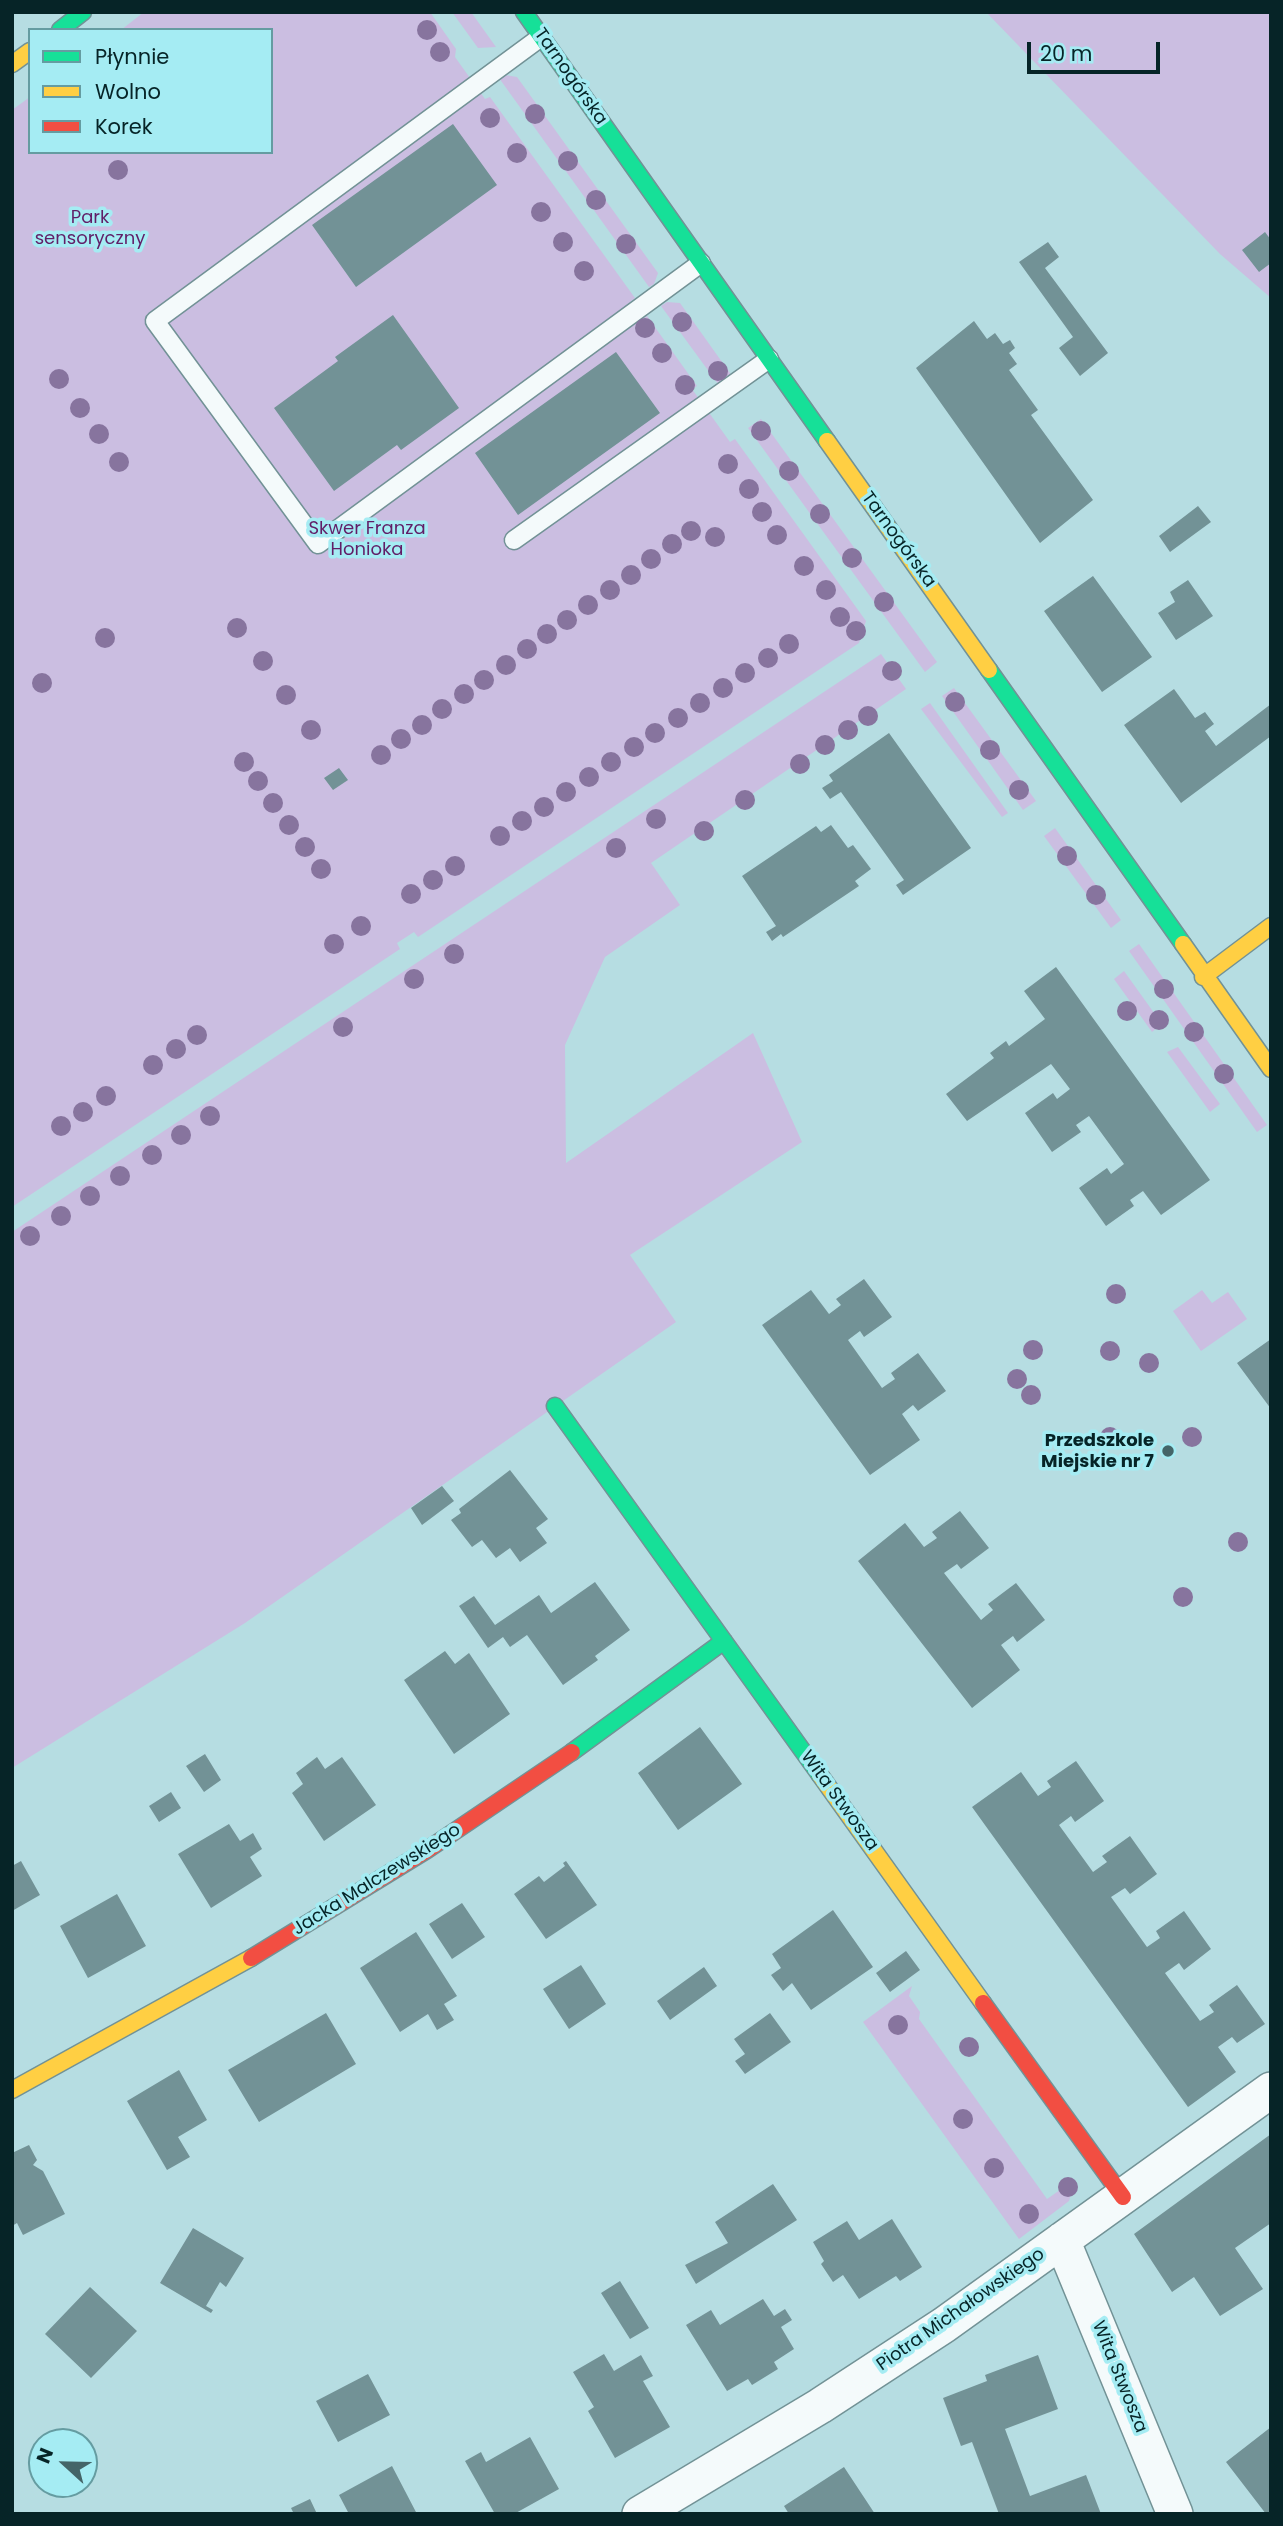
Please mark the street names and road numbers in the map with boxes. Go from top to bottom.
street label: Tarnogórska [529,25,611,129]
street label: Tarnogórska [856,488,940,592]
street label: Wita Stwosza [795,1747,883,1855]
street label: Jacka Malczewskiego [289,1819,465,1941]
street label: Piotra Michałowskiego [873,2244,1049,2376]
street label: Wita Stwosza [1087,2318,1151,2436]

